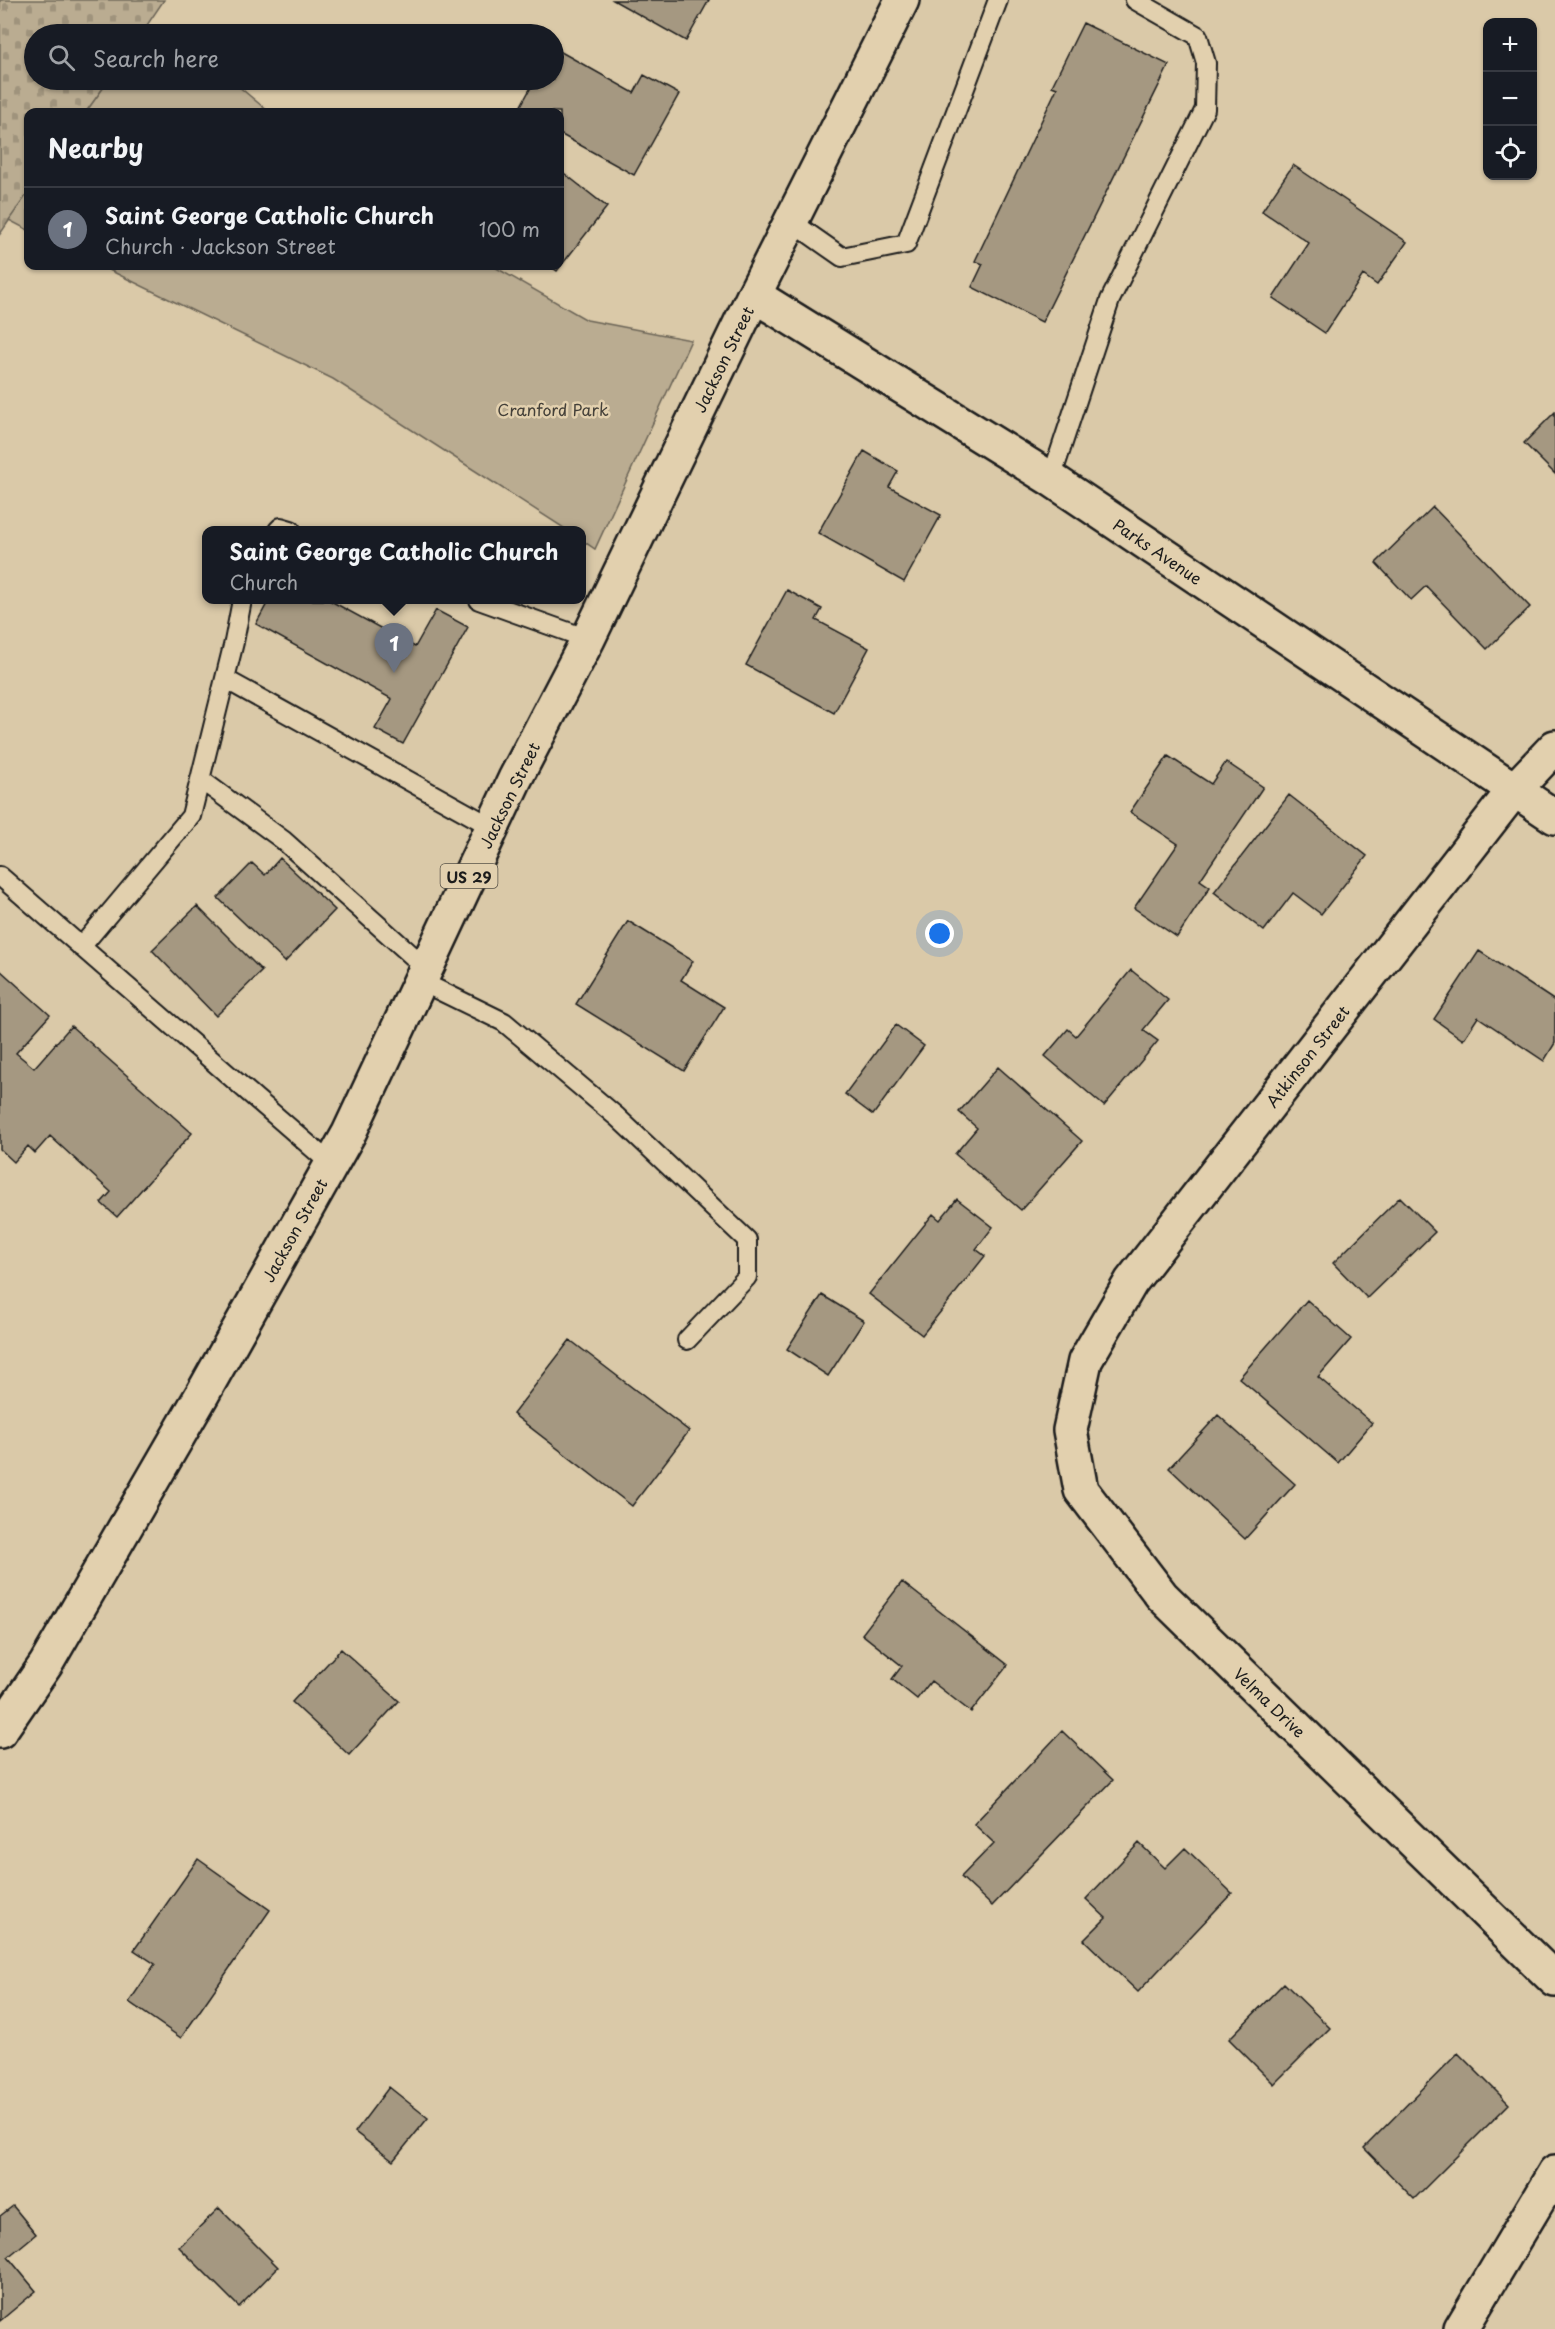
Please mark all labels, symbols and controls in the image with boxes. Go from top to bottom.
map controls [1483,18,1537,180]
button: + [1483,18,1537,72]
search box [24,24,564,90]
icon: search [45,41,78,74]
text: Search here [93,41,219,74]
button: − [1483,72,1537,126]
button: locate [1483,126,1537,180]
text: Nearby [48,128,143,167]
text: Saint George Catholic Church [105,198,434,231]
text: 1 [63,214,72,244]
text: 100 m [479,214,540,244]
text: Church · Jackson Street [105,231,336,261]
street label: Jackson Street [687,301,759,416]
park label: Cranford Park [497,397,609,421]
street label: Parks Avenue [1109,512,1208,590]
popup [202,526,586,604]
text: Saint George Catholic Church [229,534,559,567]
text: Church [229,567,298,597]
pin: 1 [374,624,414,673]
street label: Jackson Street [473,737,545,852]
road number: US 29 [440,864,498,888]
your location [925,919,954,948]
street label: Atkinson Street [1260,1000,1355,1112]
street label: Jackson Street [256,1173,333,1286]
street label: Velma Drive [1229,1661,1311,1743]

